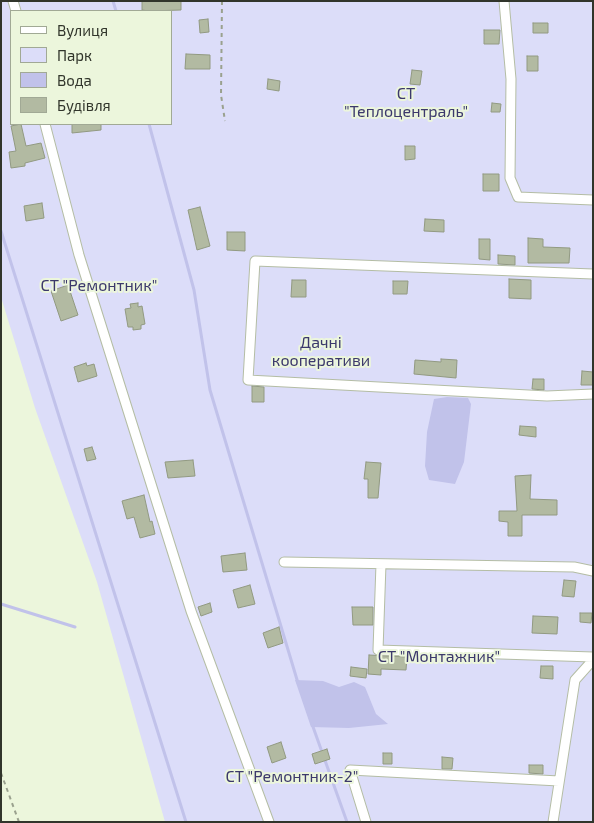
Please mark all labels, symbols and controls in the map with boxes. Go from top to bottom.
legend [10,10,172,125]
text: Вулиця [57,21,108,39]
text: Парк [57,46,92,64]
text: Вода [57,71,92,89]
park label: СТ "Теплоцентраль" [344,84,468,122]
text: Будівля [57,96,111,114]
park label: СТ "Ремонтник" [41,276,157,296]
park label: Дачні кооперативи [272,333,370,371]
park label: СТ "Монтажник" [378,647,500,667]
park label: СТ "Ремонтник-2" [226,767,358,787]

